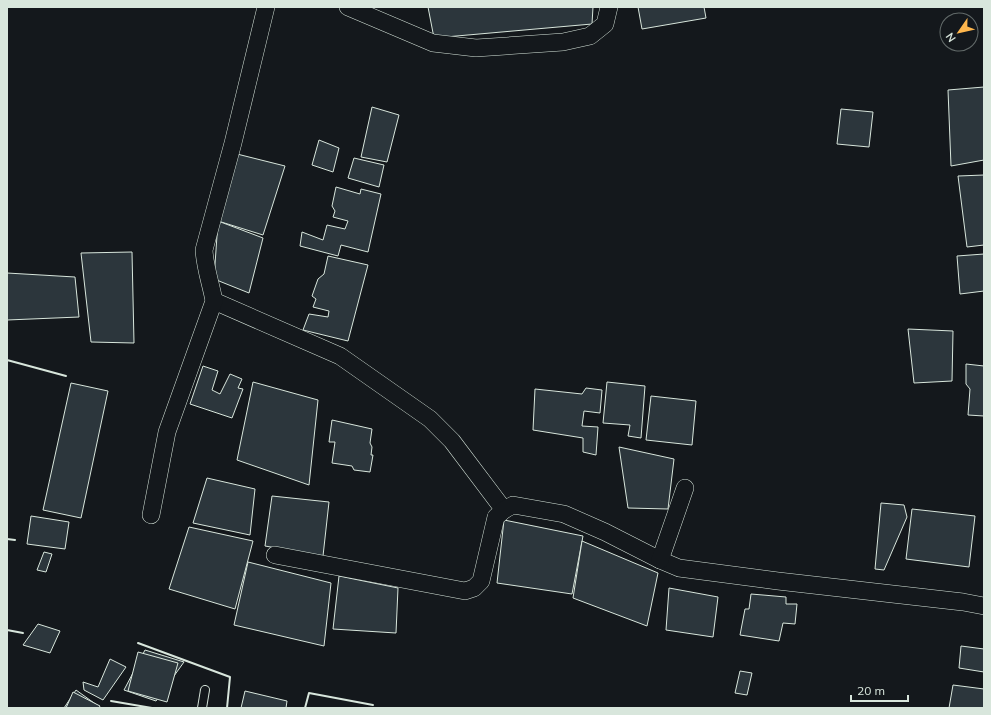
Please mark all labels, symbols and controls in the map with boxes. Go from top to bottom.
north arrow [939,12,979,52]
text: N [943,30,959,45]
scale bar [851,677,908,703]
text: 20 m [857,683,885,698]

